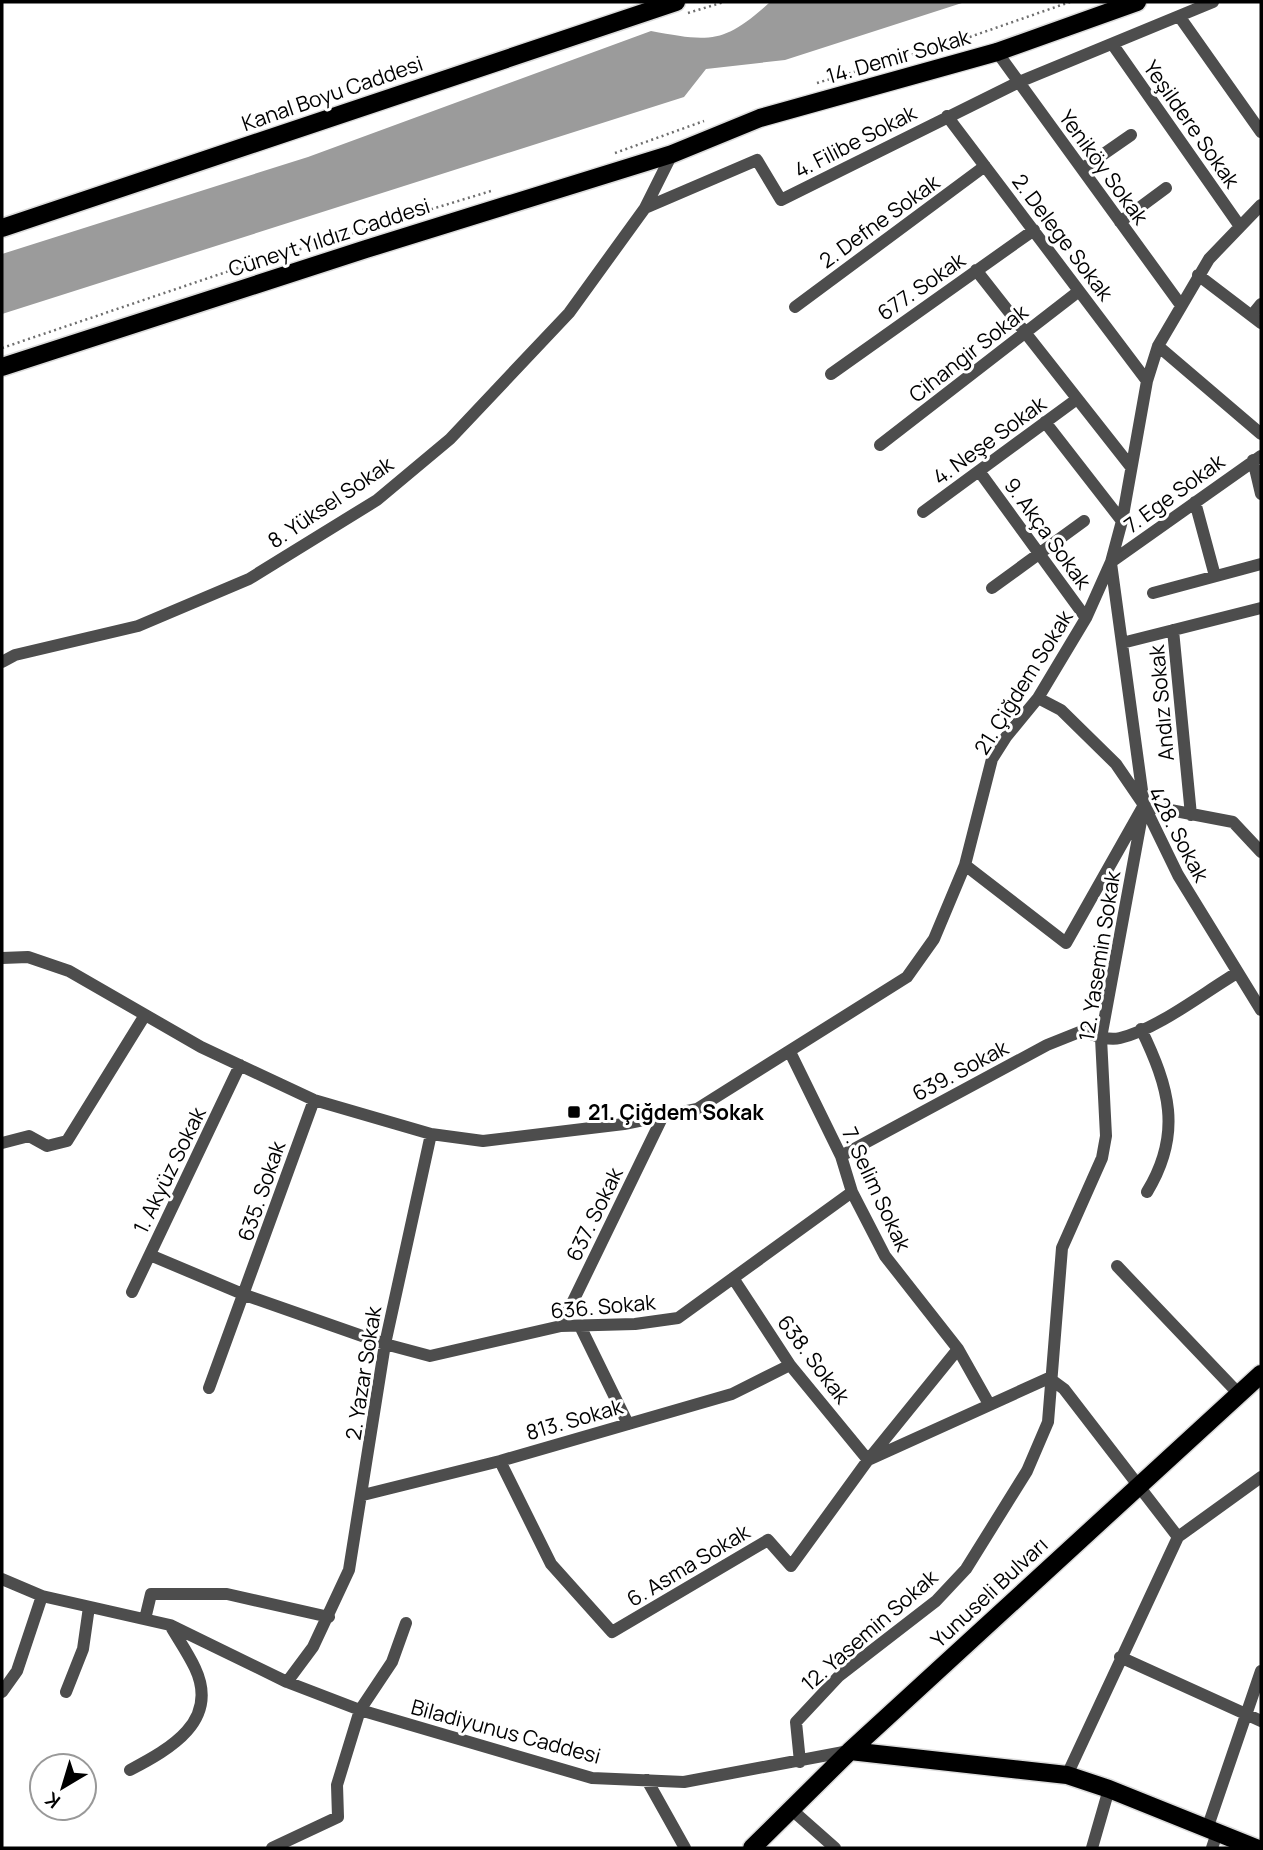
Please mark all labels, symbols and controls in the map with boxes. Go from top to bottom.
street label: 14. Demir Sokak [823,22,974,90]
street label: Kanal Boyu Caddesi [238,49,426,137]
street label: Yeşildere Sokak [1138,55,1247,194]
street label: 4. Filibe Sokak [789,98,921,184]
street label: Yeniköy Sokak [1053,104,1155,230]
street label: 2. Defne Sokak [813,168,945,274]
street label: 2. Delege Sokak [1006,168,1120,307]
street label: Cüneyt Yıldız Caddesi [225,191,433,283]
street label: 677. Sokak [872,245,971,326]
street label: Cihangir Sokak [903,297,1034,408]
street label: 4. Neşe Sokak [927,389,1052,491]
street label: 7. Ege Sokak [1118,447,1230,539]
street label: 8. Yüksel Sokak [262,449,399,554]
street label: 9. Akça Sokak [998,472,1098,595]
street label: 21. Çiğdem Sokak [967,604,1079,760]
street label: Andız Sokak [1142,643,1180,762]
street label: 428. Sokak [1142,782,1216,887]
street label: 12. Yasemin Sokak [1072,869,1126,1043]
street label: 639. Sokak [907,1033,1013,1107]
place label: 21. Çiğdem Sokak [588,1098,764,1126]
street label: 1. Akyüz Sokak [126,1102,212,1238]
marker: 21. Çiğdem Sokak [566,1104,582,1120]
street label: 7. Selim Sokak [836,1123,918,1256]
street label: 635. Sokak [231,1137,291,1245]
street label: 637. Sokak [559,1162,629,1266]
street label: 636. Sokak [549,1287,657,1325]
street label: 2. Yazar Sokak [339,1304,387,1442]
street label: 638. Sokak [771,1309,857,1410]
street label: 813. Sokak [522,1392,626,1446]
street label: 6. Asma Sokak [621,1517,755,1613]
street label: Yunuseli Bulvarı [925,1531,1053,1653]
street label: 12. Yasemin Sokak [795,1563,943,1697]
street label: Biladiyunus Caddesi [408,1692,604,1770]
north arrow [28,1752,98,1822]
text: K [39,1786,65,1814]

